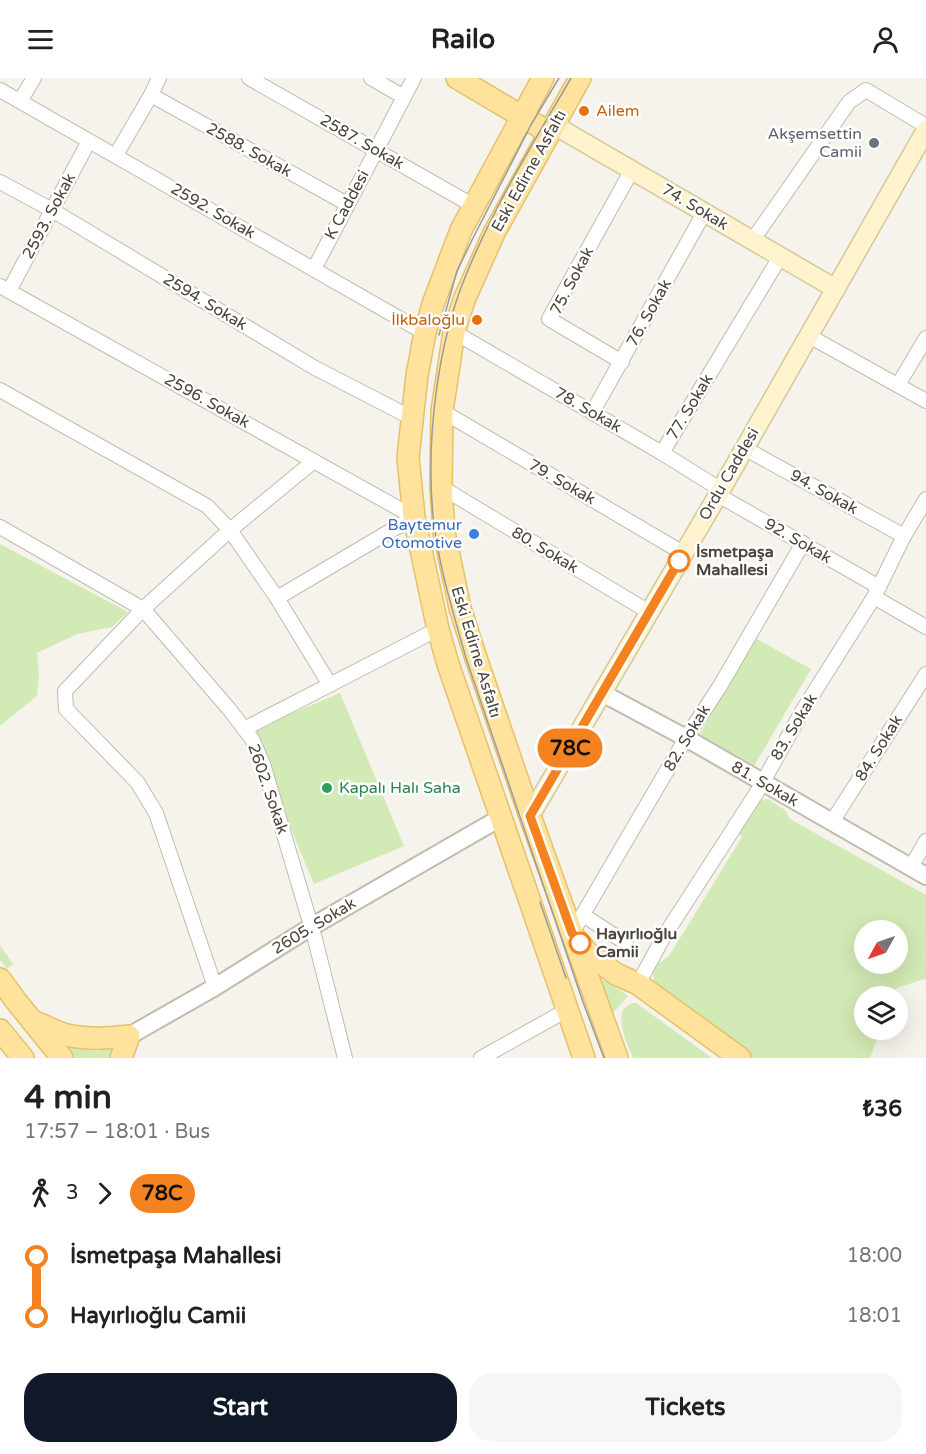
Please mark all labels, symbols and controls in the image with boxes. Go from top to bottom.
icon: menu [24,23,57,56]
text: Railo [431,23,495,56]
icon: person [869,23,902,56]
place label: Ailem [596,101,640,121]
marker: Ailem [577,104,591,118]
street label: Eski Edirne Asfaltı [487,107,571,235]
street label: 2587. Sokak [316,110,408,174]
street label: 2588. Sokak [203,118,295,182]
place label: Akşemsettin Camii [767,124,862,162]
marker: Akşemsettin Camii [867,136,881,150]
street label: K Caddesi [320,167,374,243]
street label: 2593. Sokak [18,169,80,262]
street label: 2592. Sokak [167,179,259,243]
street label: 74. Sokak [658,179,732,235]
street label: 75. Sokak [546,243,598,318]
street label: 2594. Sokak [159,269,251,335]
street label: 76. Sokak [622,275,676,350]
place label: İlkbaloğlu [391,310,465,330]
marker: İlkbaloğlu [470,313,484,327]
street label: 2596. Sokak [161,369,253,433]
street label: 77. Sokak [663,370,718,444]
street label: 78. Sokak [551,383,625,437]
street label: Ordu Caddesi [694,424,764,524]
street label: 79. Sokak [525,455,599,509]
street label: 94. Sokak [787,465,862,519]
street label: 92. Sokak [761,514,835,568]
place label: Baytemur Otomotive [381,515,463,553]
street label: 80. Sokak [508,522,582,578]
marker: Baytemur Otomotive [467,527,481,541]
place label: İsmetpaşa Mahallesi [696,542,774,580]
marker: İsmetpaşa Mahallesi [668,550,690,572]
street label: Eski Edirne Asfaltı [447,584,505,720]
street label: 83. Sokak [766,690,822,764]
street label: 82. Sokak [659,701,715,775]
street label: 84. Sokak [851,711,907,785]
line badge: 78C [536,728,604,768]
text: 78C [550,736,590,761]
street label: 2602. Sokak [243,741,293,837]
street label: 81. Sokak [728,757,802,811]
place label: Kapalı Halı Saha [339,778,461,798]
marker: Kapalı Halı Saha [320,781,334,795]
street label: 2605. Sokak [268,893,360,959]
north arrow [854,920,908,974]
map controls [854,920,908,1040]
place label: Hayırlıoğlu Camii [596,924,677,962]
marker: Hayırlıoğlu Camii [569,932,591,954]
button: layers [854,986,908,1040]
text: 4 min [24,1078,112,1117]
text: ₺36 [863,1096,902,1122]
text: 17:57 – 18:01 · Bus [24,1120,210,1144]
icon: walk [24,1177,57,1210]
icon: forward [88,1177,121,1210]
text: 3 [66,1181,79,1205]
text: 78C [142,1181,183,1206]
text: İsmetpaşa Mahallesi [70,1243,281,1269]
text: 18:00 [847,1244,902,1268]
text: Hayırlıoğlu Camii [70,1303,246,1329]
text: 18:01 [847,1304,902,1328]
button: Start [24,1373,457,1442]
button: Tickets [469,1373,902,1442]

